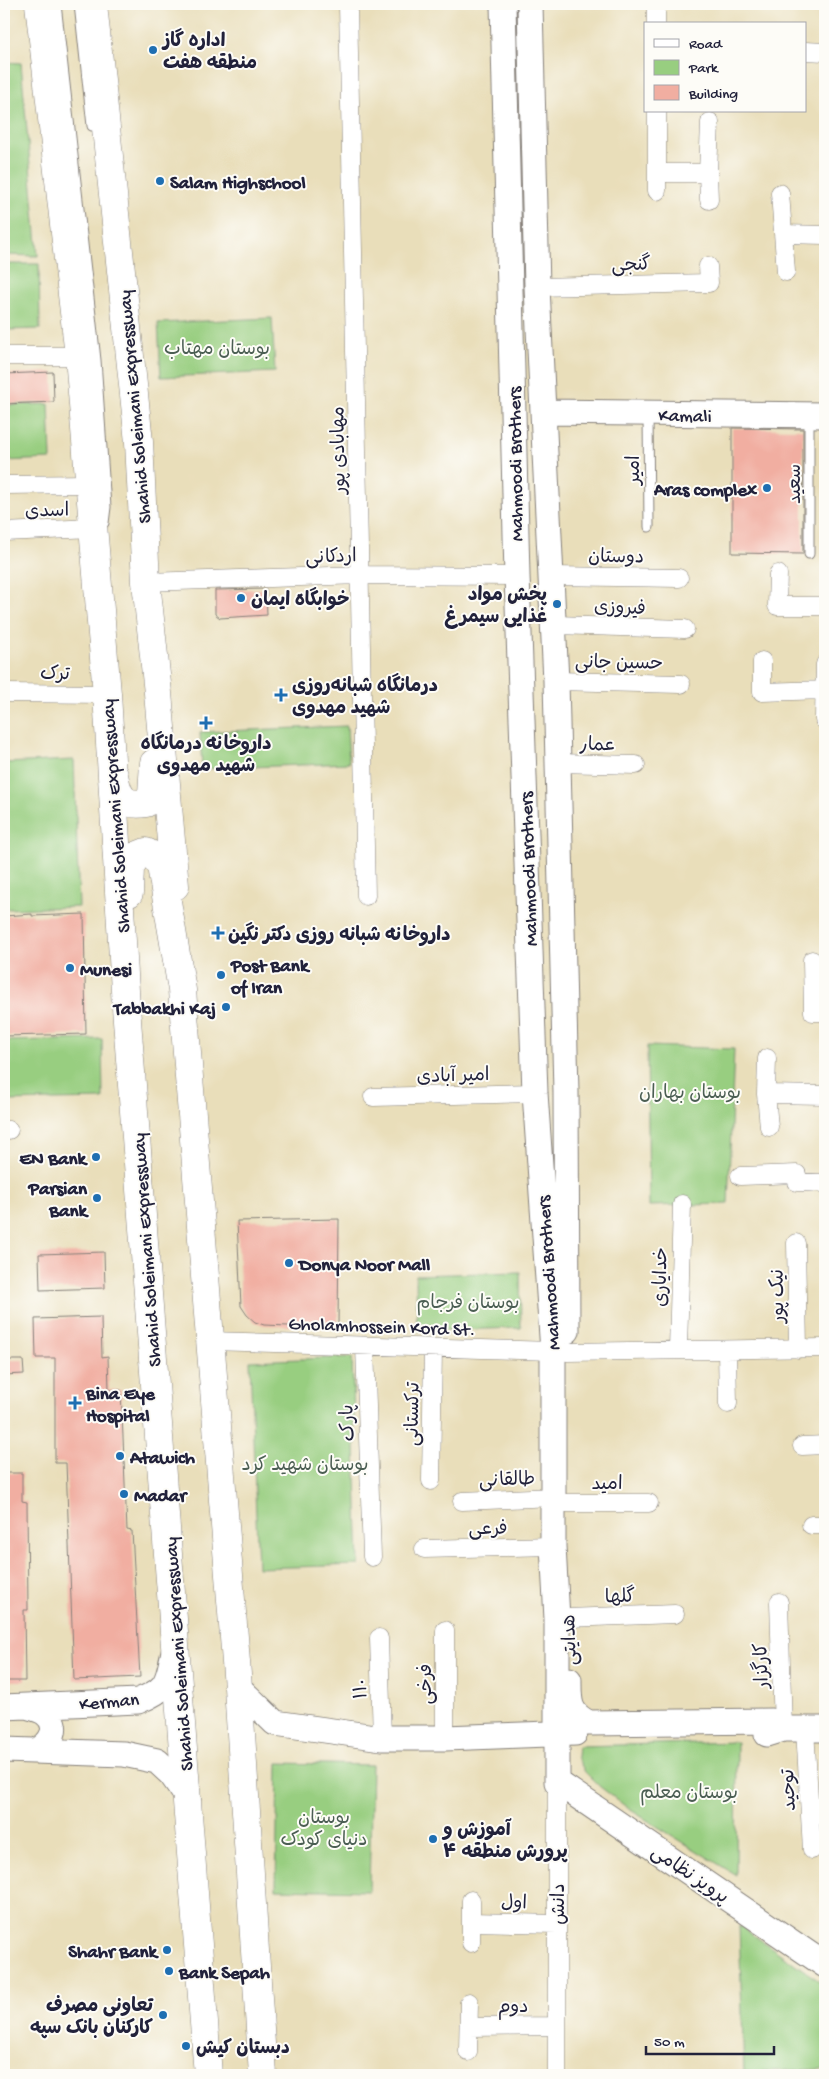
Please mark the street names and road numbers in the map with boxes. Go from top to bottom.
street label: گنجی [611,252,651,279]
street label: Shahid Soleimani Expressway [115,288,158,524]
street label: Mahmoodi Brothers [505,385,530,541]
street label: مهابادی پور [328,406,353,496]
street label: Kamali [658,406,712,429]
street label: امیر [624,455,647,487]
street label: سعید [785,464,808,504]
street label: اسدی [25,500,70,525]
street label: اردکانی [305,546,357,571]
street label: دوستان [588,547,644,570]
street label: فیروزی [594,597,646,622]
street label: حسین جانی [575,652,663,677]
street label: ترک [40,664,71,687]
street label: Shahid Soleimani Expressway [98,697,137,933]
street label: عمار [579,735,616,758]
street label: Mahmoodi Brothers [516,790,545,947]
street label: امیر آبادی [416,1063,490,1090]
street label: Shahid Soleimani Expressway [129,1131,168,1367]
street label: Mahmoodi Brothers [534,1194,567,1351]
street label: خدایاری [650,1247,675,1307]
street label: نیک پور [768,1269,792,1325]
street label: Gholamhossein Kord St. [288,1314,476,1343]
street label: ترکستانی [402,1381,427,1446]
street label: پارک [337,1404,362,1442]
street label: طالقانی [479,1469,536,1494]
street label: امید [591,1474,623,1497]
street label: فرعی [468,1519,508,1542]
street label: Shahid Soleimani Expressway [161,1535,200,1771]
street label: گلها [605,1584,636,1611]
street label: هدایتی [559,1614,584,1666]
street label: کارگزار [749,1642,776,1690]
street label: فرخی [416,1664,439,1704]
street label: ۱۱۰ [351,1679,374,1699]
street label: Kerman [78,1689,140,1718]
street label: توحید [778,1768,803,1811]
street label: پرویز نظامی [646,1842,732,1910]
street label: دانش [549,1883,572,1925]
street label: اول [501,1893,527,1916]
street label: دوم [497,1997,529,2020]

